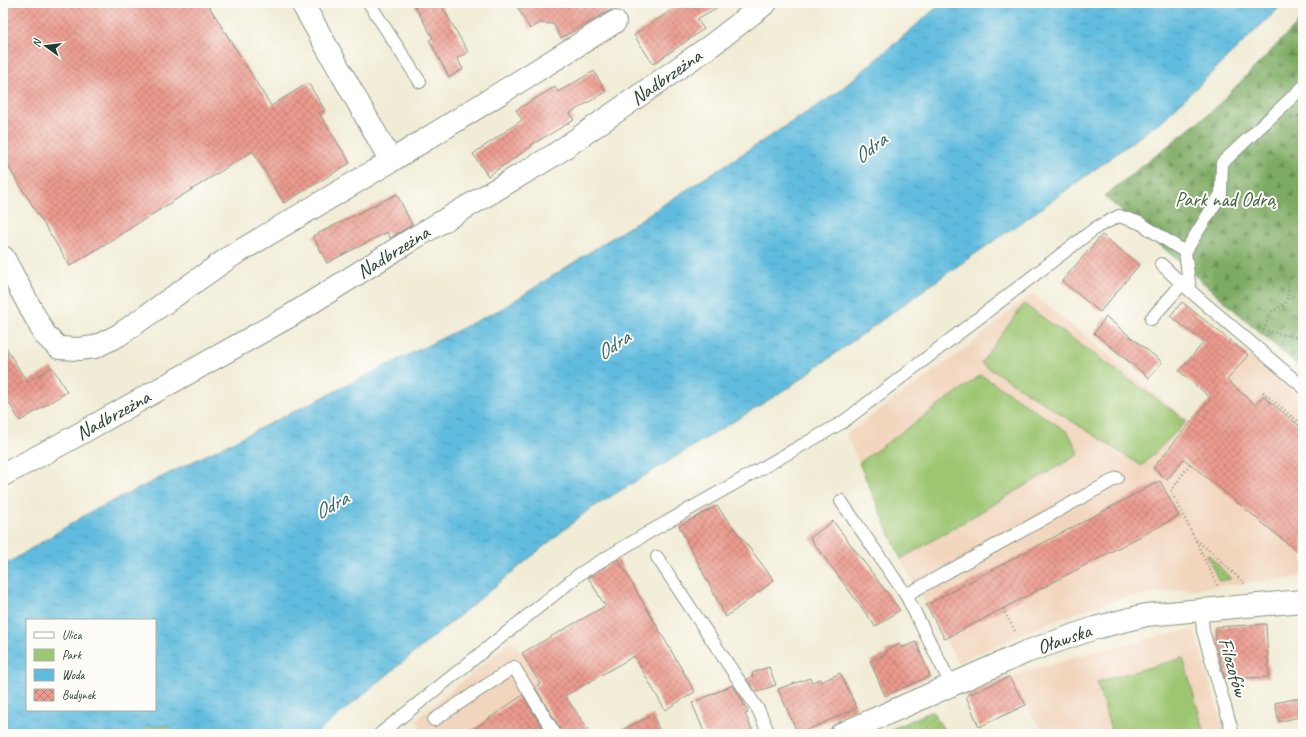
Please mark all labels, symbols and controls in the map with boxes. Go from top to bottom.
north arrow [26,26,66,66]
text: N [29,36,45,49]
street label: Nadbrzeżna [626,43,708,111]
water label: Odra [848,126,893,169]
park label: Park nad Odrą [1175,187,1276,212]
street label: Nadbrzeżna [352,219,435,284]
water label: Odra [591,323,636,366]
street label: Nadbrzeżna [71,384,156,446]
water label: Odra [309,484,354,525]
street label: Oławska [1034,618,1096,660]
legend [26,619,156,711]
text: Ulica [62,627,83,643]
street label: Filozofów [1213,635,1254,701]
text: Park [62,647,83,663]
text: Woda [62,667,86,683]
text: Budynek [62,687,97,703]

